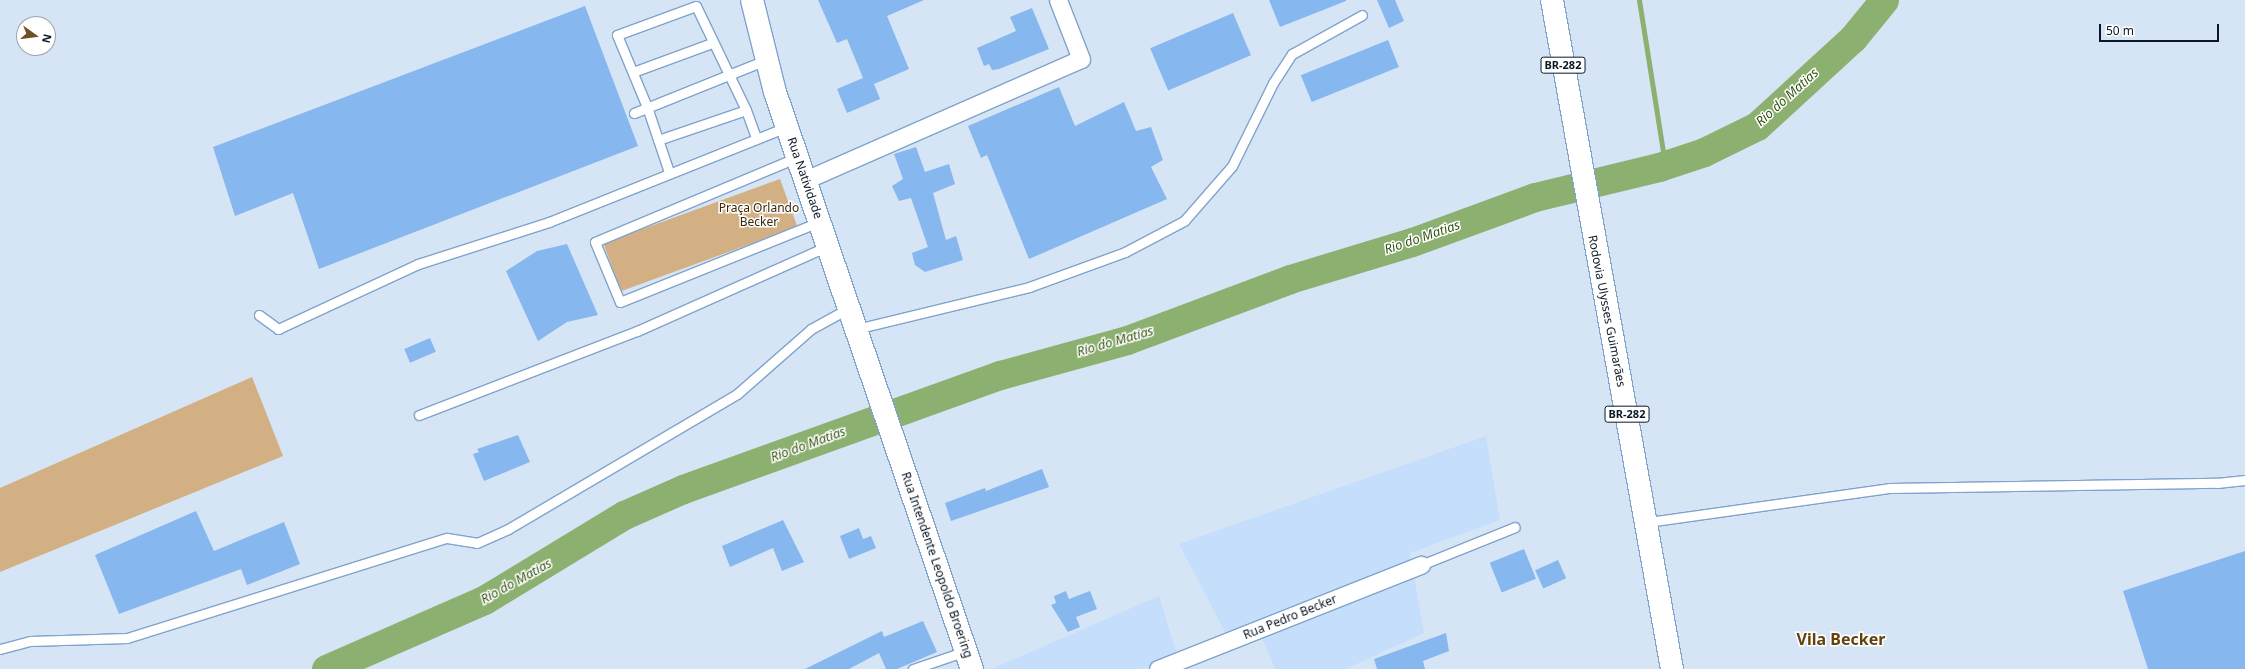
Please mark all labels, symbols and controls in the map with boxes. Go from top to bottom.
north arrow [16,16,56,56]
scale bar [2101,16,2221,42]
text: 50 m [2106,22,2134,39]
text: N [39,33,56,45]
road number: BR-282 [1540,56,1586,74]
water label: Rio do Matias [1753,65,1821,129]
street label: Rua Natividade [784,135,826,221]
park label: Praça Orlando Becker [719,201,799,229]
water label: Rio do Matias [1382,217,1462,257]
street label: Rodovia Ulysses Guimarães [1585,234,1629,388]
water label: Rio do Matias [1075,323,1155,359]
road number: BR-282 [1604,405,1650,423]
water label: Rio do Matias [768,423,848,465]
street label: Rua Intendente Leopoldo Broering [898,470,976,660]
water label: Rio do Matias [478,555,554,607]
street label: Rua Pedro Becker [1241,592,1339,642]
district label: Vila Becker [1797,629,1885,649]

